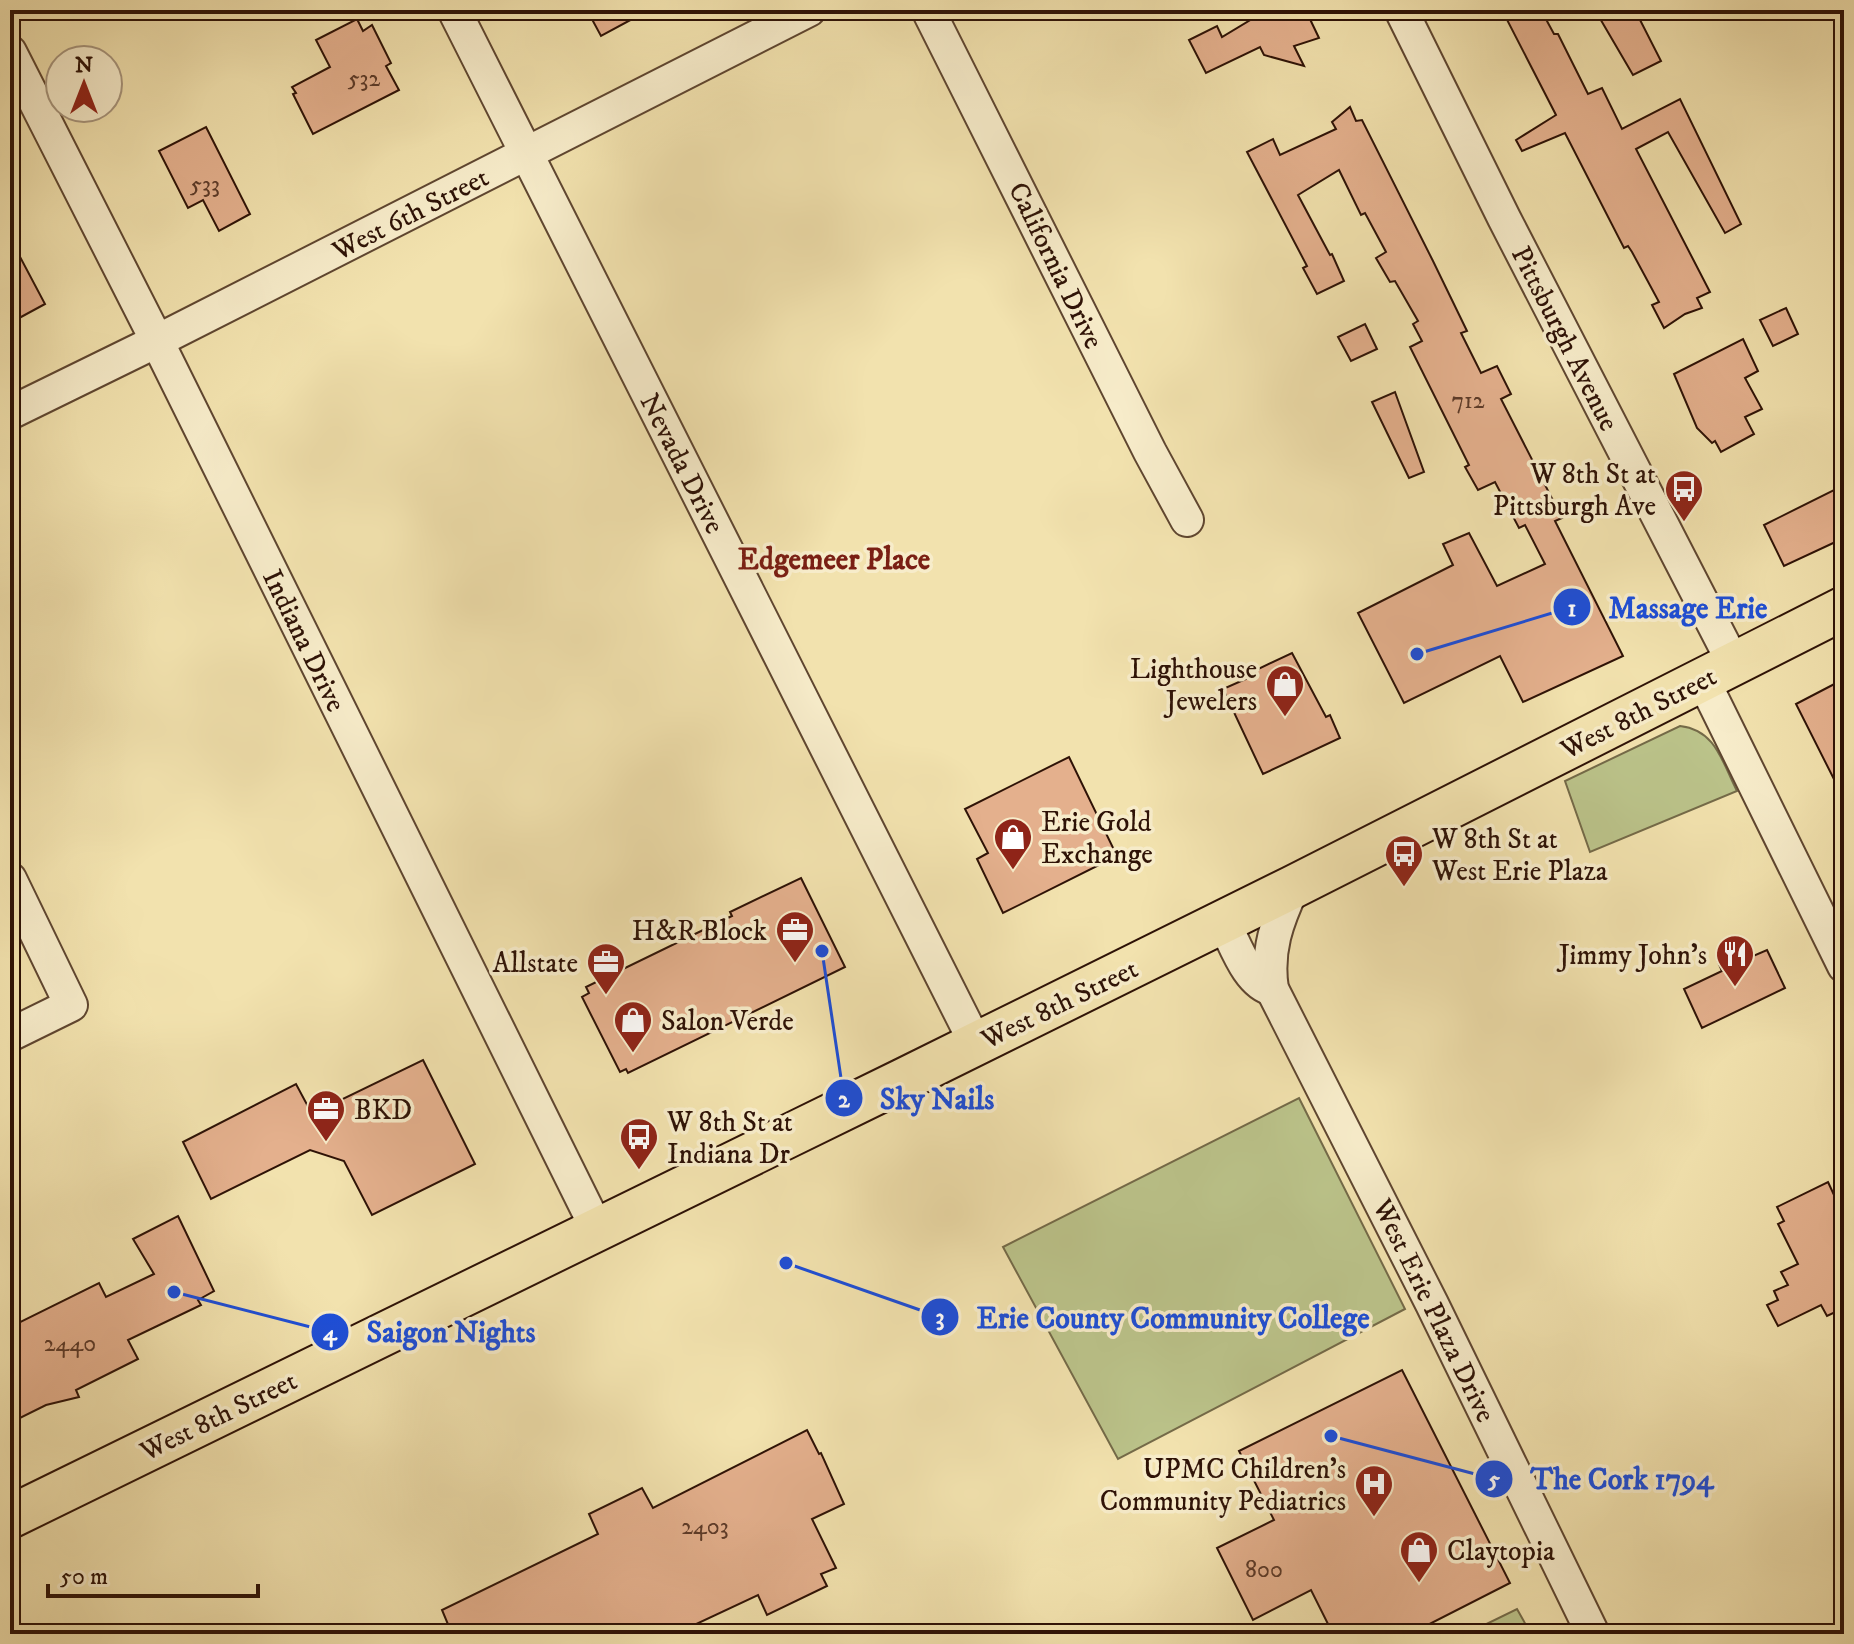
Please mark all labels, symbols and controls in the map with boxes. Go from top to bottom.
north arrow [44,44,124,124]
text: N [75,52,93,79]
house number: 532 [348,64,381,94]
street label: West 6th Street [326,160,495,269]
house number: 533 [190,170,220,200]
street label: California Drive [1000,177,1111,355]
street label: Pittsburgh Avenue [1503,240,1626,437]
house number: 712 [1451,386,1485,416]
street label: Nevada Drive [631,388,732,540]
place label: W 8th St at Pittsburgh Ave [1493,457,1656,524]
bus stop icon: W 8th St at Pittsburgh Ave [1663,468,1705,523]
district label: Edgemeer Place [738,542,931,579]
street label: Indiana Drive [254,564,353,718]
callout: Massage Erie [1552,580,1783,634]
text: Massage Erie [1609,591,1768,628]
text: 1 [1568,594,1577,624]
place label: Lighthouse Jewelers [1130,652,1257,719]
street label: West 8th Street [1554,659,1722,768]
shop icon: Lighthouse Jewelers [1264,663,1306,718]
place label: Erie Gold Exchange [1041,805,1153,872]
shop icon: Erie Gold Exchange [992,816,1034,871]
place label: W 8th St at West Erie Plaza [1431,822,1608,889]
bus stop icon: W 8th St at West Erie Plaza [1383,833,1425,888]
office icon: H&R Block [774,909,816,964]
place label: H&R Block [632,914,767,949]
restaurant icon: Jimmy John's [1714,933,1756,988]
place label: Jimmy John's [1556,938,1707,973]
office icon: Allstate [585,941,627,996]
place label: Allstate [493,946,578,981]
street label: West 8th Street [975,951,1144,1058]
shop icon: Salon Verde [612,999,654,1054]
place label: Salon Verde [661,1004,794,1039]
callout: Sky Nails [824,1071,1010,1125]
text: Sky Nails [880,1082,994,1119]
text: 2 [838,1085,851,1115]
office icon: BKD [305,1088,347,1143]
place label: BKD [354,1093,412,1128]
place label: W 8th St at Indiana Dr [666,1105,793,1172]
bus stop icon: W 8th St at Indiana Dr [618,1116,660,1171]
street label: West Erie Plaza Drive [1364,1192,1503,1428]
callout: Erie County Community College [920,1290,1386,1344]
text: Erie County Community College [976,1301,1370,1338]
text: 3 [936,1303,945,1333]
callout: Saigon Nights [310,1305,551,1359]
text: Saigon Nights [367,1315,535,1352]
text: 4 [323,1318,338,1348]
house number: 2440 [44,1329,96,1359]
street label: West 8th Street [134,1363,303,1470]
place label: UPMC Children's Community Pediatrics [1100,1452,1346,1519]
callout: The Cork 1794 [1474,1452,1729,1506]
text: The Cork 1794 [1529,1462,1715,1499]
hospital icon: UPMC Children's Community Pediatrics [1353,1463,1395,1518]
text: 5 [1487,1465,1500,1495]
house number: 2403 [681,1512,729,1542]
shop icon: Claytopia [1398,1529,1440,1584]
place label: Claytopia [1447,1534,1555,1569]
scale bar [48,1548,258,1598]
house number: 800 [1245,1555,1283,1585]
text: 50 m [60,1562,108,1592]

